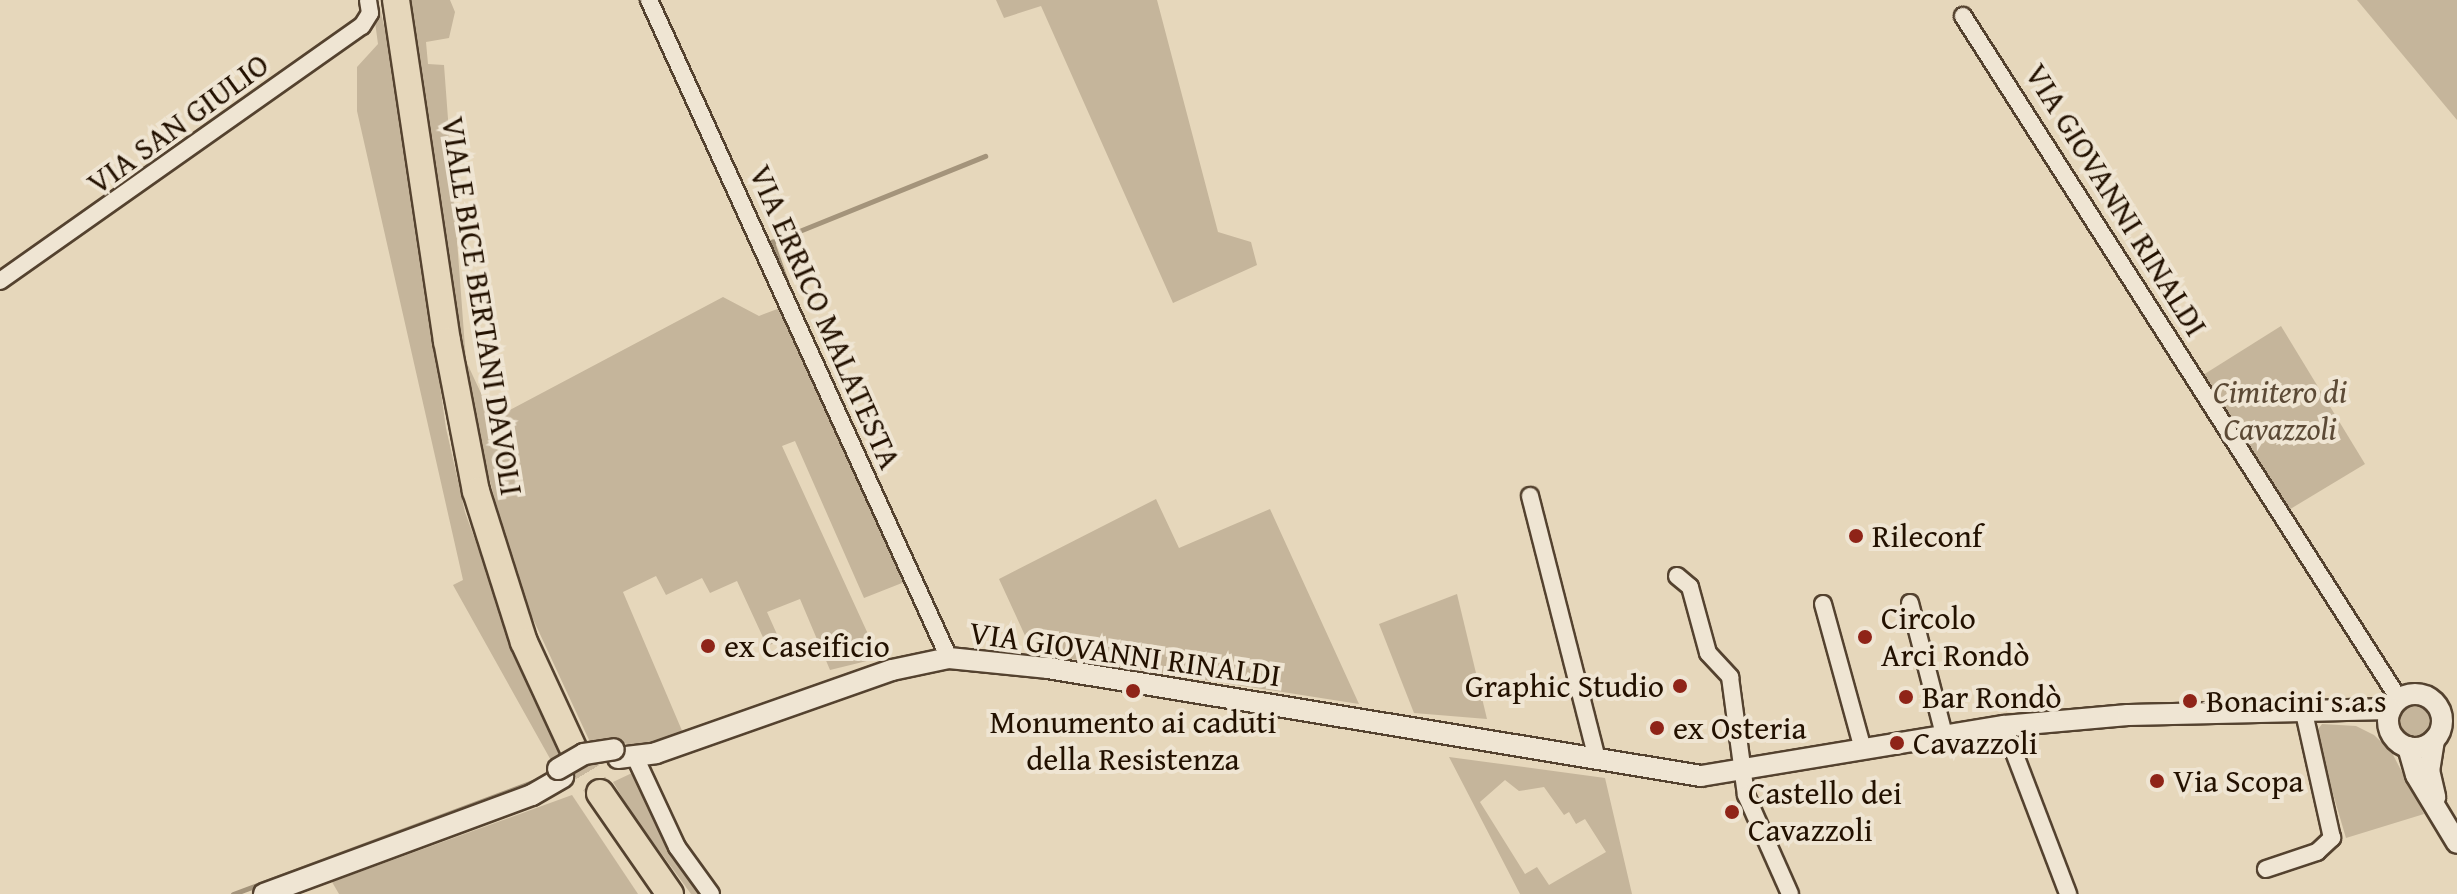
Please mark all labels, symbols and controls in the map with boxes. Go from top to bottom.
street label: VIA SAN GIULIO [80,45,276,203]
street label: VIA GIOVANNI RINALDI [2017,57,2215,343]
street label: VIALE BICE BERTANI DAVOLI [433,114,531,498]
street label: VIA ERRICO MALATESTA [741,159,909,475]
park label: Cimitero di Cavazzoli [2213,374,2347,449]
place label: Rileconf [1872,517,1982,555]
marker: Rileconf [1847,527,1865,545]
place label: Circolo Arci Rondò [1881,600,2029,675]
street label: VIA GIOVANNI RINALDI [967,613,1283,695]
place label: ex Caseificio [724,627,890,665]
marker: Circolo Arci Rondò [1856,628,1874,646]
marker: ex Caseificio [699,637,717,655]
place label: Graphic Studio [1465,667,1664,705]
marker: Graphic Studio [1671,677,1689,695]
place label: Bar Rondò [1922,678,2062,716]
marker: Monumento ai caduti della Resistenza [1124,682,1142,700]
place label: Bonacini s.a.s [2206,682,2387,720]
marker: Bar Rondò [1897,688,1915,706]
marker: Bonacini s.a.s [2181,692,2199,710]
place label: Monumento ai caduti della Resistenza [990,704,1276,779]
place label: ex Osteria [1673,709,1807,747]
marker: ex Osteria [1648,719,1666,737]
place label: Cavazzoli [1913,724,2038,762]
marker: Cavazzoli [1888,734,1906,752]
place label: Via Scopa [2173,762,2304,800]
marker: Via Scopa [2148,772,2166,790]
place label: Castello dei Cavazzoli [1748,775,1902,850]
marker: Castello dei Cavazzoli [1723,803,1741,821]

